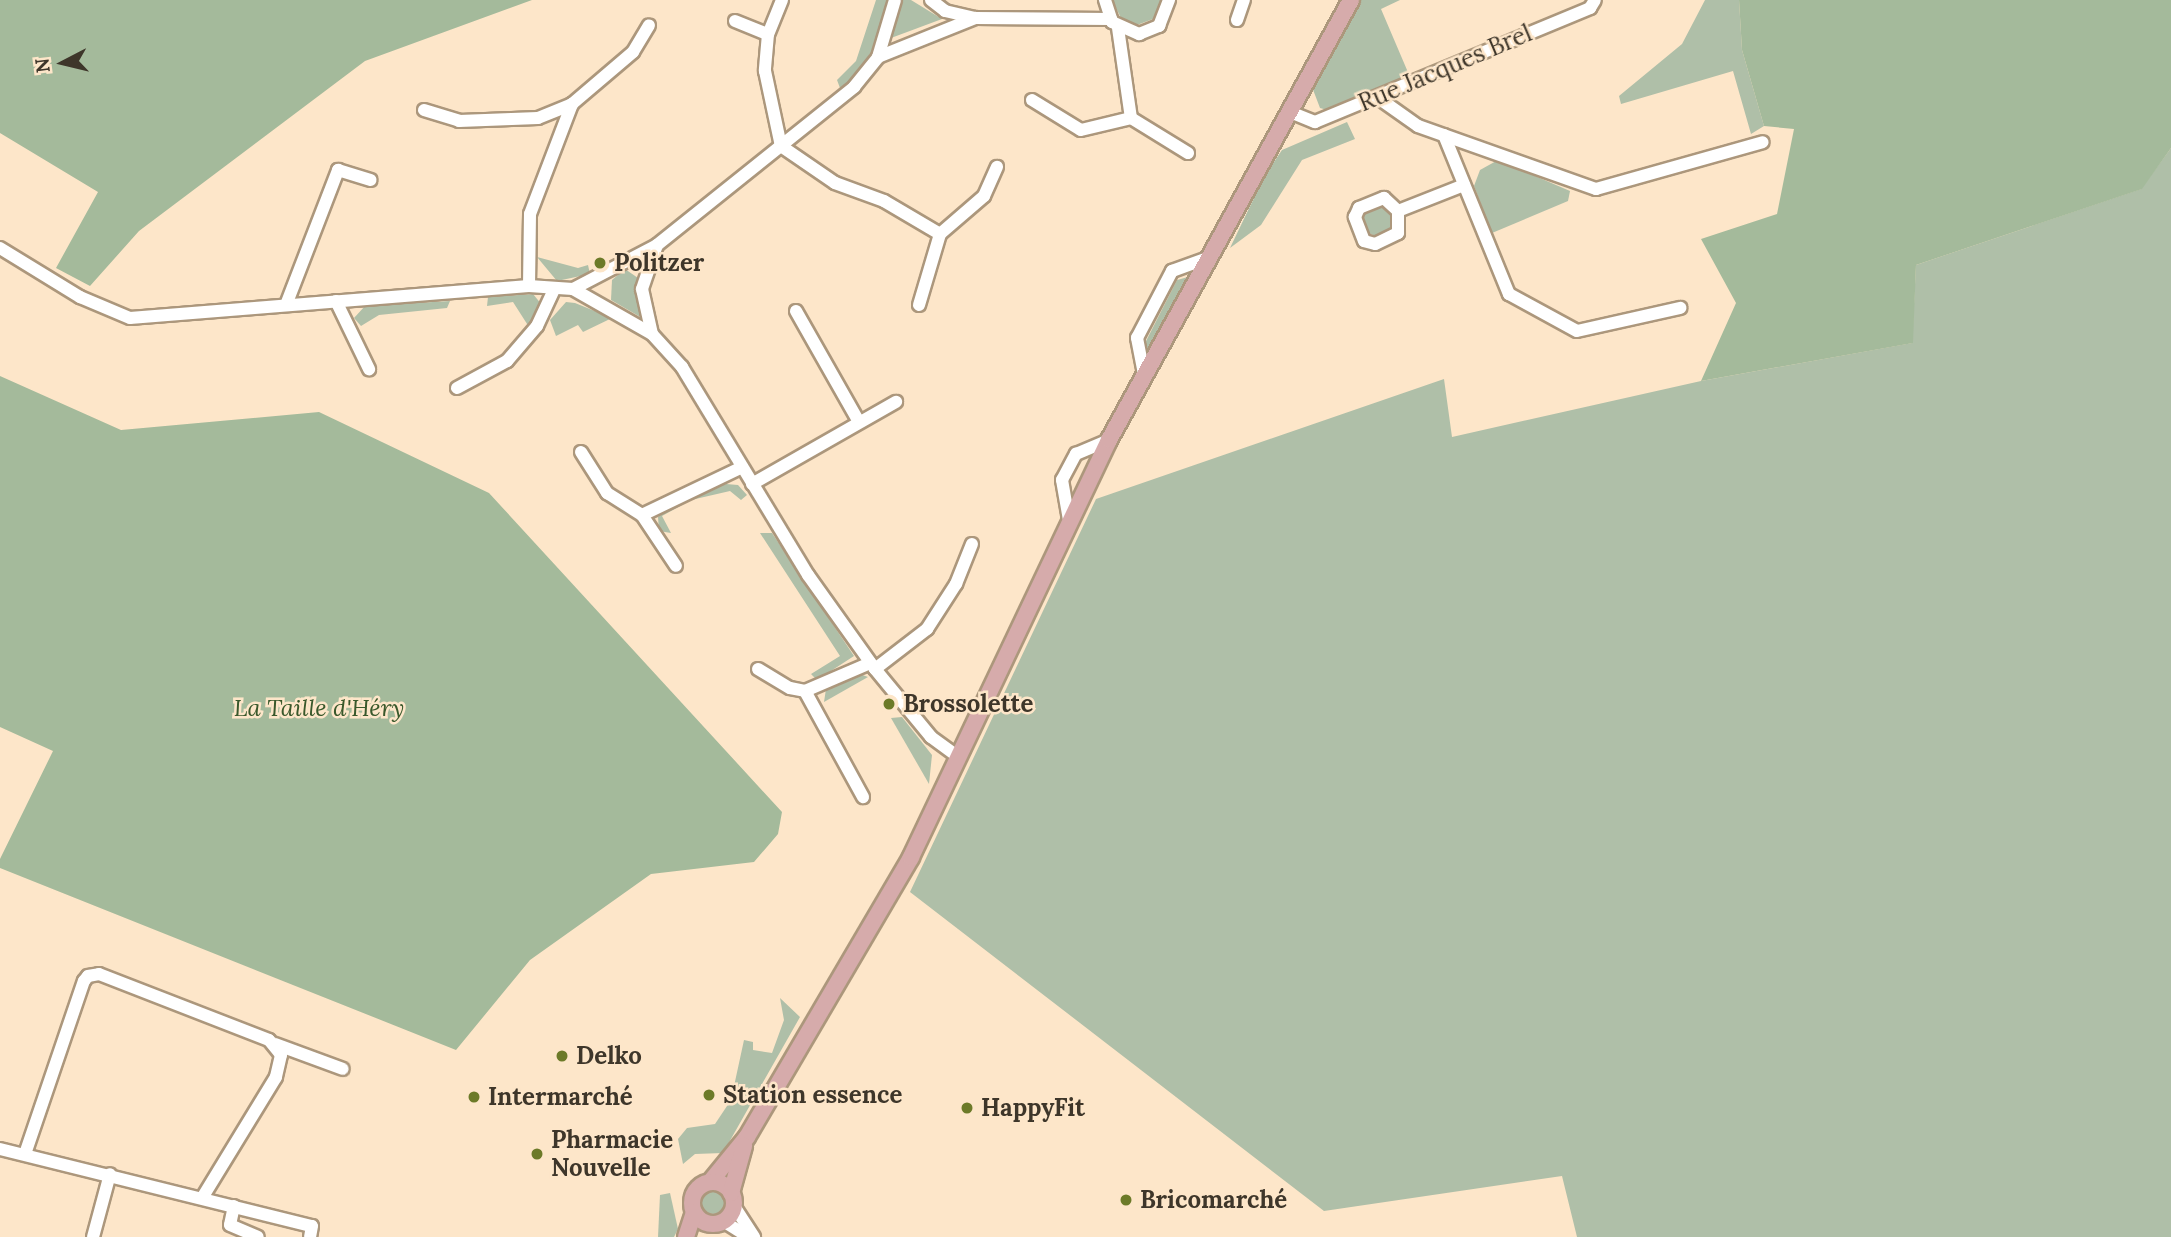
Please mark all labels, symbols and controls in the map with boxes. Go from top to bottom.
street label: Rue Jacques Brel [1354,19,1536,117]
north arrow [28,28,98,98]
text: N [29,57,55,74]
place label: Politzer [614,249,704,277]
marker: Politzer [592,255,608,271]
place label: Brossolette [903,690,1033,718]
park label: La Taille d'Héry [234,694,404,722]
marker: Brossolette [881,696,897,712]
place label: Delko [576,1042,642,1070]
marker: Delko [554,1048,570,1064]
place label: Station essence [723,1081,902,1109]
place label: Intermarché [488,1083,633,1111]
marker: Station essence [701,1087,717,1103]
marker: Intermarché [466,1089,482,1105]
place label: HappyFit [981,1094,1085,1122]
marker: HappyFit [959,1100,975,1116]
place label: Pharmacie Nouvelle [551,1126,673,1182]
marker: Pharmacie Nouvelle [529,1146,545,1162]
place label: Bricomarché [1140,1186,1287,1214]
marker: Bricomarché [1118,1192,1134,1208]

